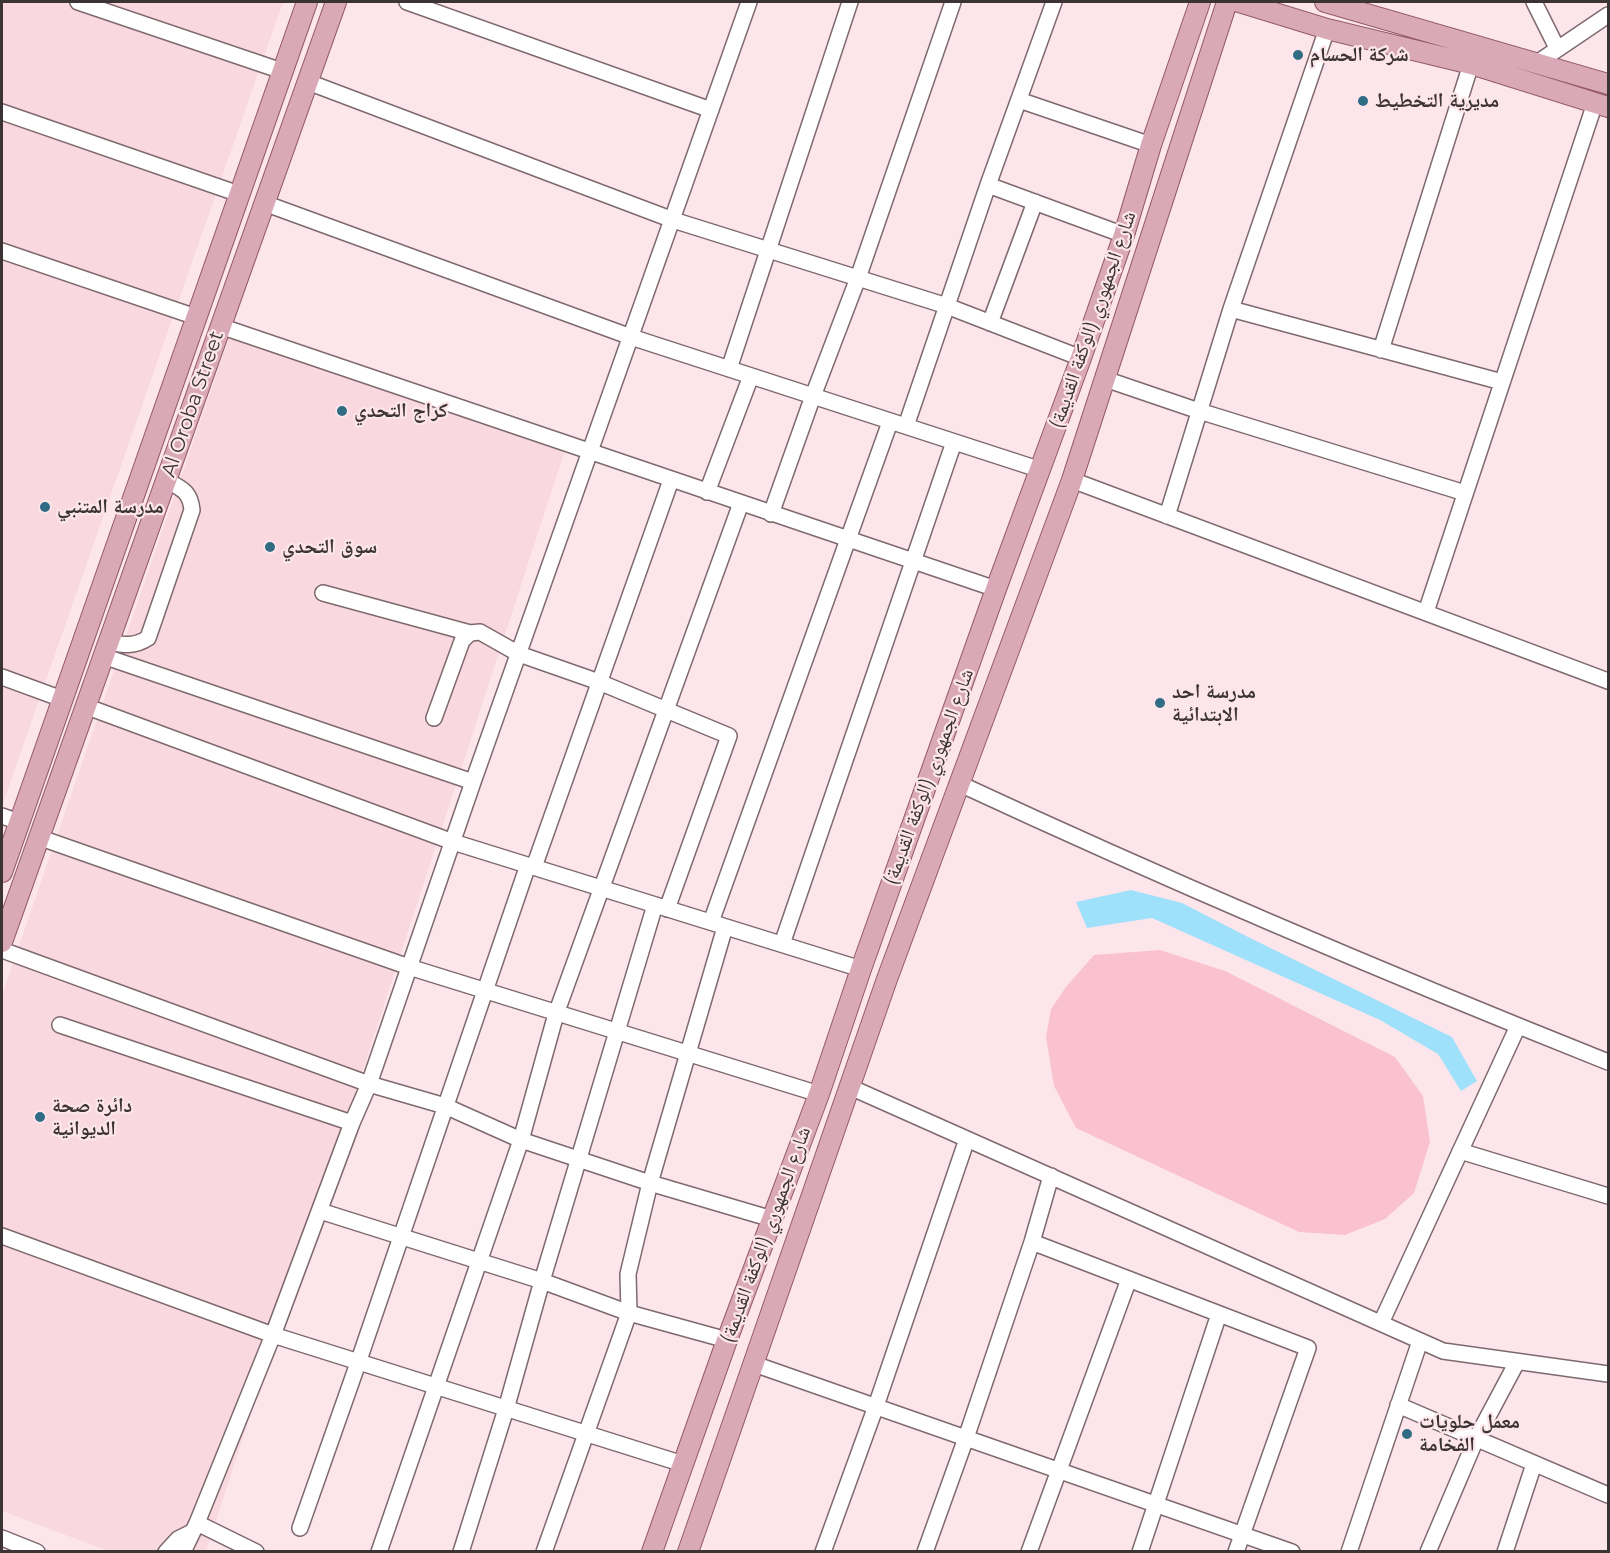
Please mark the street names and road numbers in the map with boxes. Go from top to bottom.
street label: شارع الجمهوري (الوكفة القديمة) [1044,208,1142,432]
street label: Al Oroba Street [157,328,229,480]
street label: شارع الجمهوري (الوكفة القديمة) [879,666,979,888]
street label: شارع الجمهوري (الوكفة القديمة) [716,1124,816,1346]

